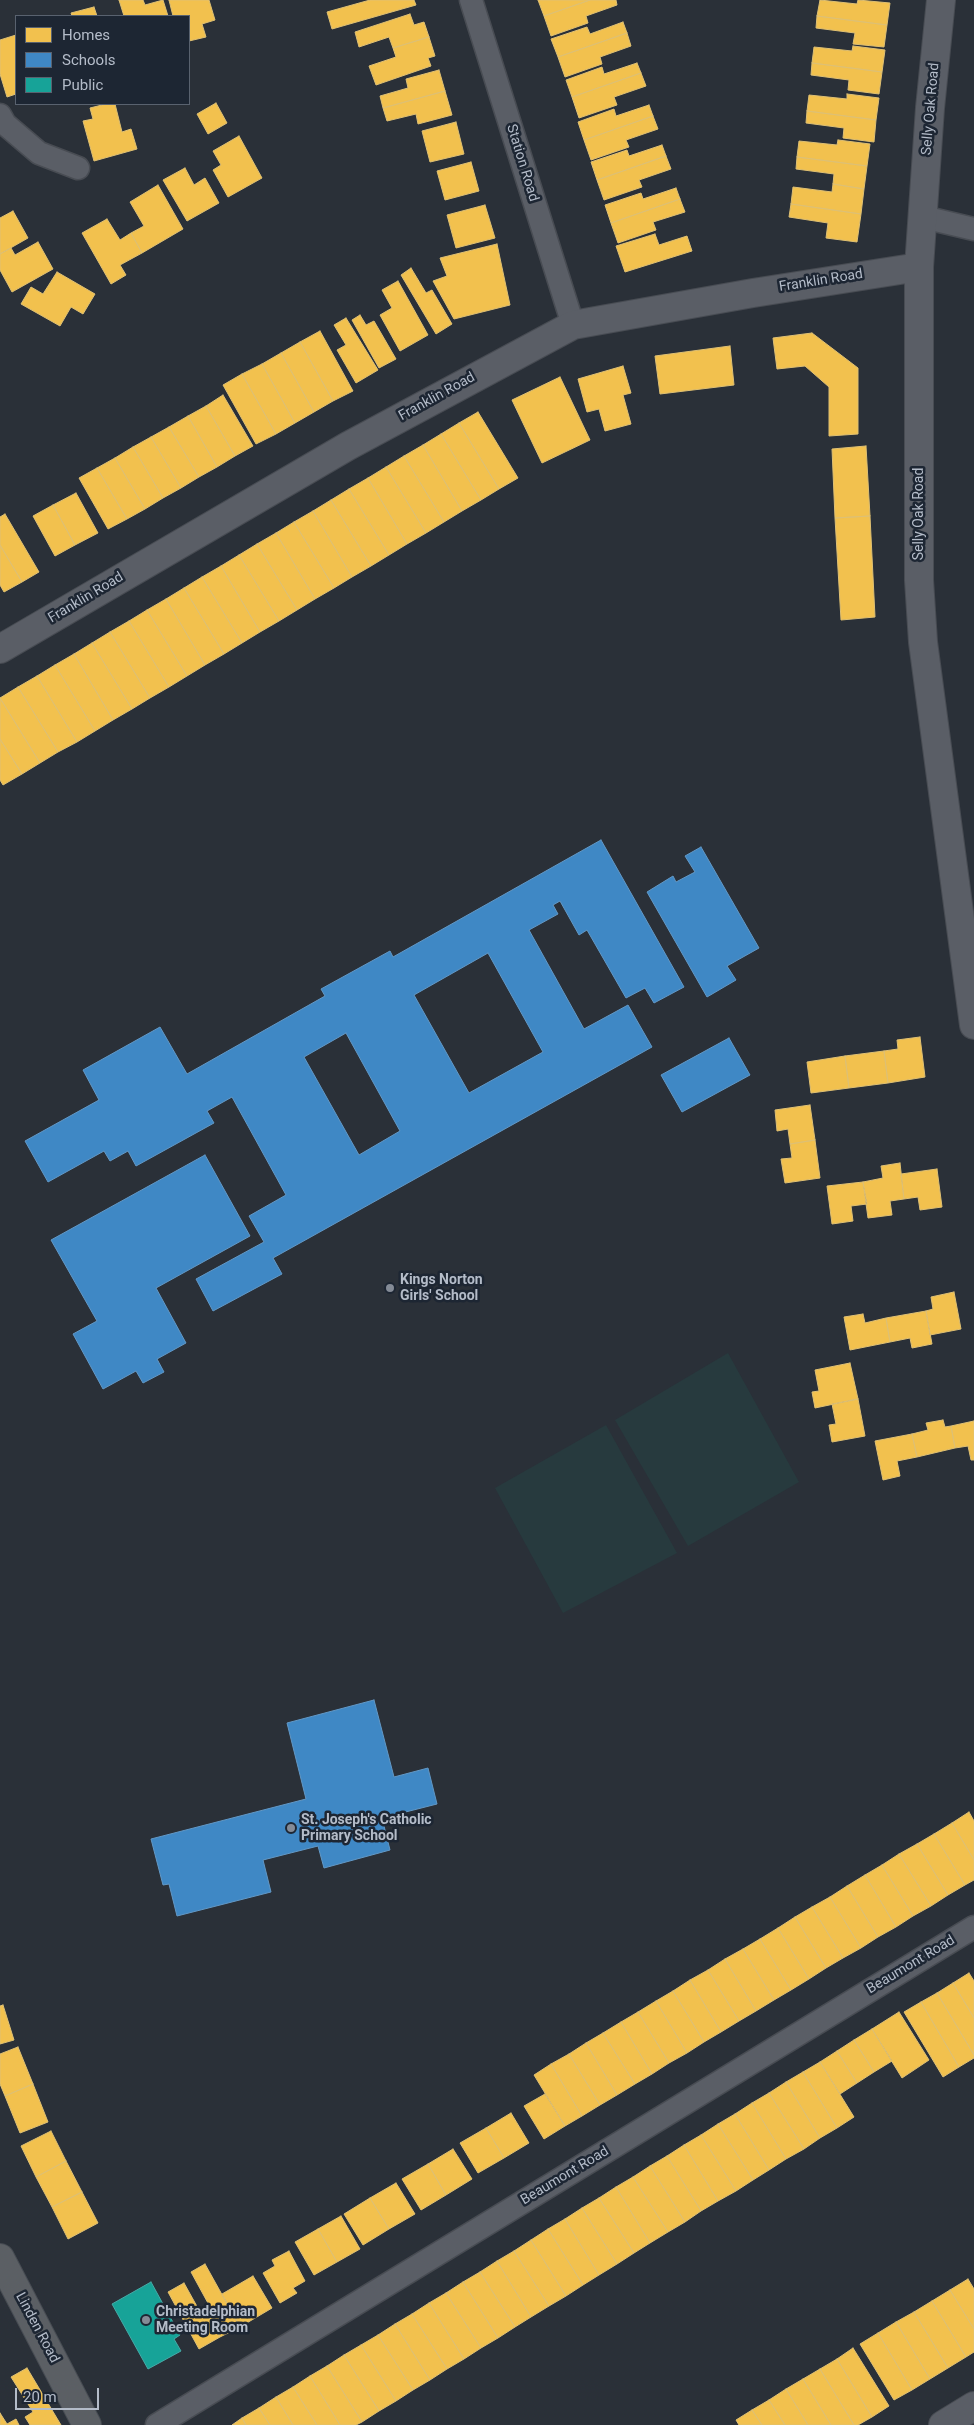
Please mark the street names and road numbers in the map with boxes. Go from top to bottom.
street label: Selly Oak Road [919,62,943,156]
street label: Station Road [502,122,542,204]
street label: Franklin Road [778,266,864,296]
street label: Franklin Road [396,369,478,425]
street label: Selly Oak Road [911,468,927,560]
street label: Franklin Road [45,569,127,627]
street label: Beaumont Road [864,1932,958,1998]
street label: Beaumont Road [518,2143,612,2209]
street label: Linden Road [11,2290,63,2366]

